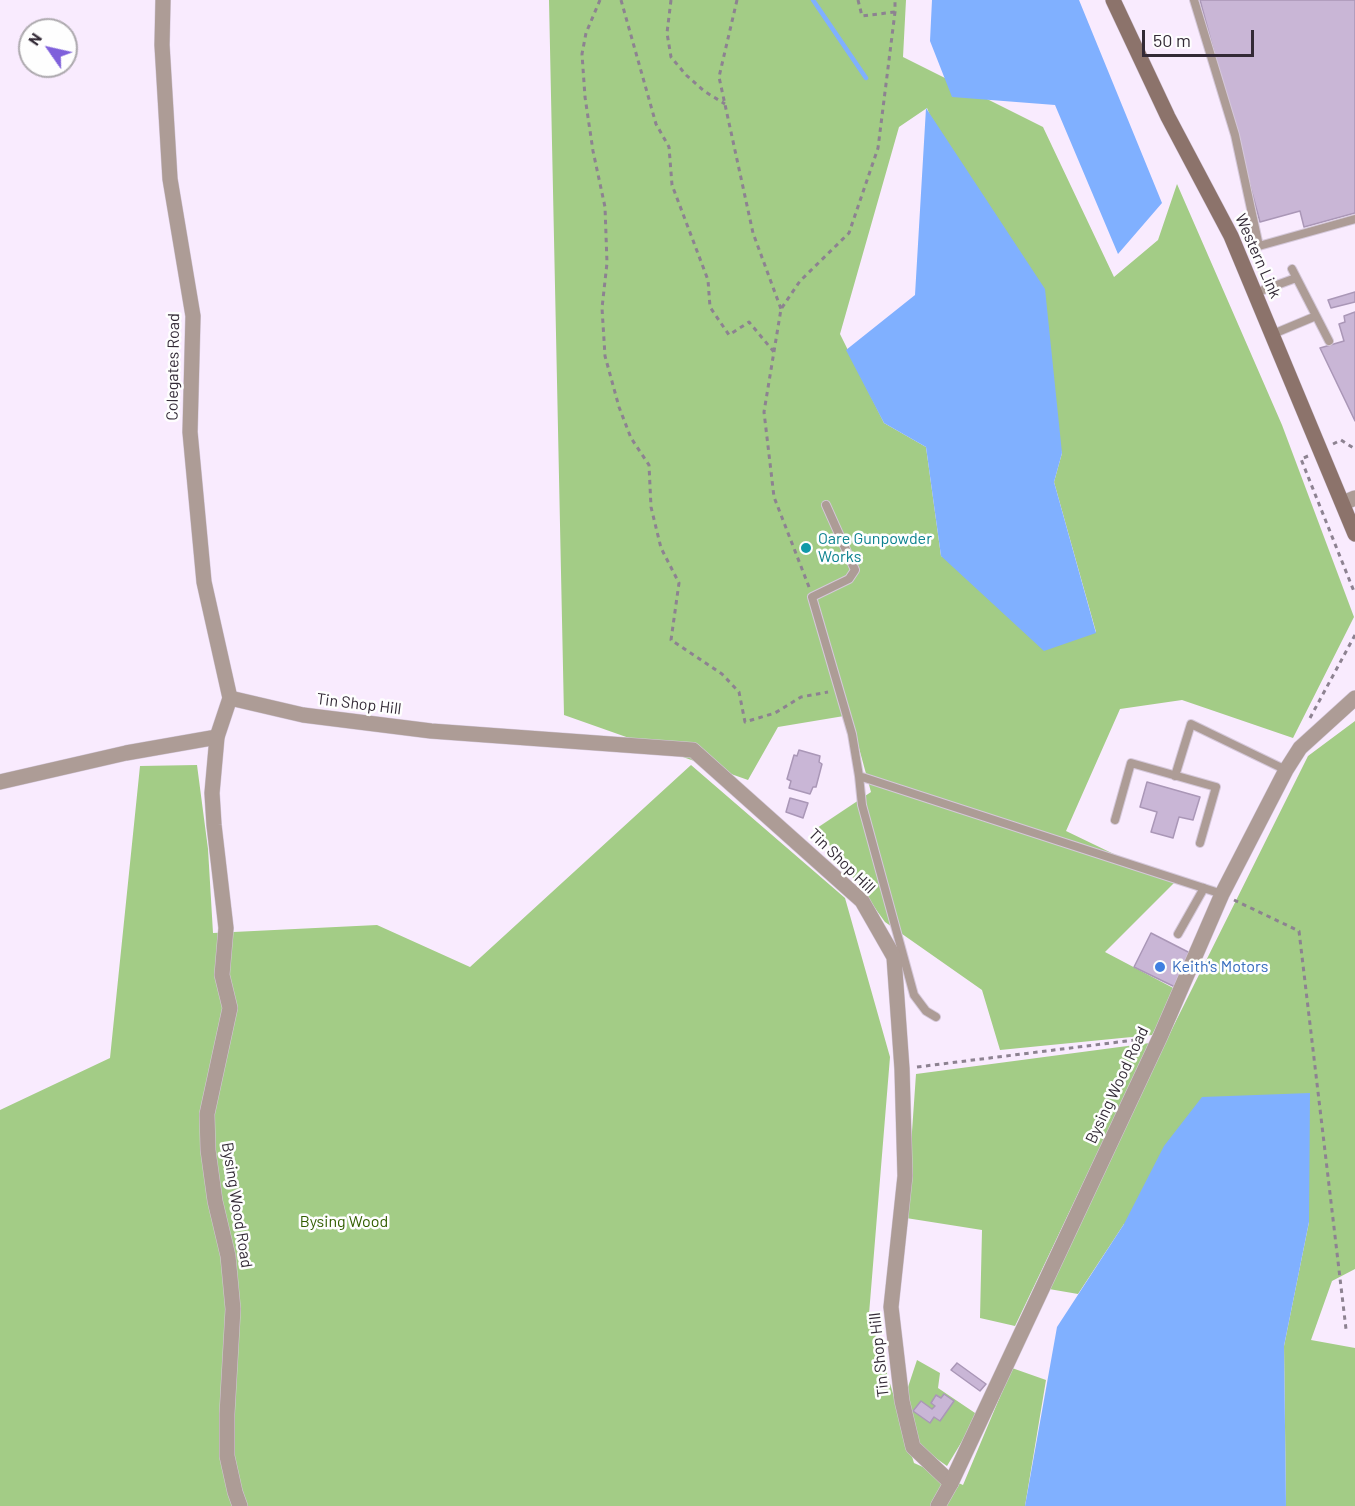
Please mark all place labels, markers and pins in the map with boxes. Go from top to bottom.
place label: Oare Gunpowder Works [818,529,932,567]
marker: Oare Gunpowder Works [799,541,813,555]
place label: Keith's Motors [1172,957,1269,977]
marker: Keith's Motors [1153,960,1167,974]

